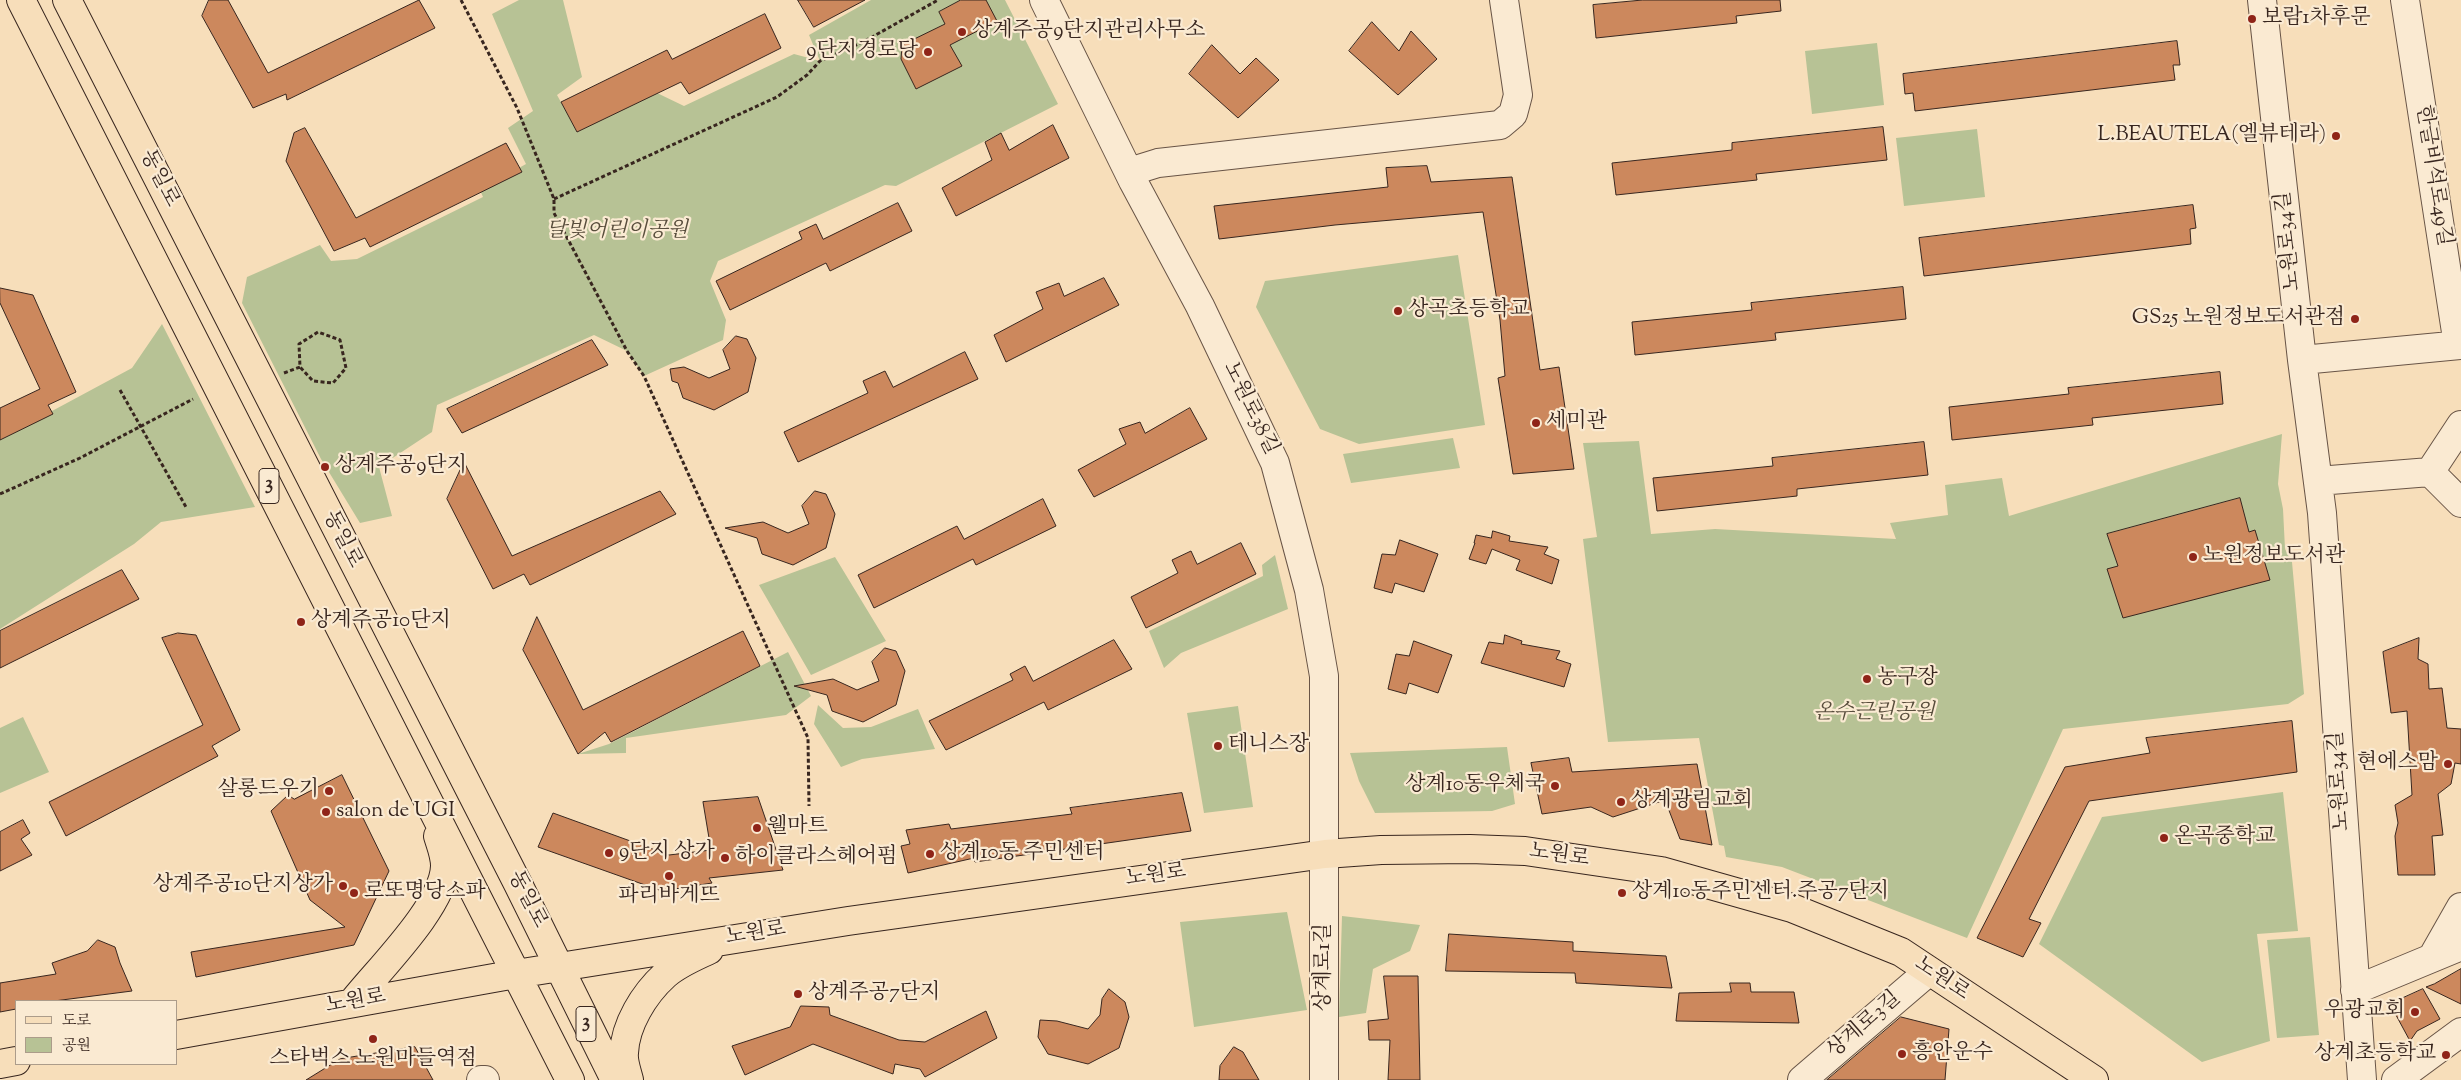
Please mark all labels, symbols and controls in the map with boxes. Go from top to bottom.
place label: 보람1차후문 [2262,6,2371,32]
marker: 보람1차후문 [2246,13,2258,25]
place label: 상계주공9단지관리사무소 [972,19,1205,45]
marker: 상계주공9단지관리사무소 [956,26,968,38]
place label: 9단지경로당 [806,39,918,65]
marker: 9단지경로당 [922,46,934,58]
street label: 한글비석로49길 [2408,104,2456,248]
place label: L.BEAUTELA(엘뷰테라) [2097,123,2326,149]
marker: L.BEAUTELA(엘뷰테라) [2330,130,2342,142]
street label: 동일로 [133,146,183,212]
street label: 노원로34길 [2272,190,2308,292]
park label: 달빛어린이공원 [546,219,688,245]
place label: 상곡초등학교 [1408,298,1530,324]
marker: 상곡초등학교 [1392,305,1404,317]
place label: GS25 노원정보도서관점 [2132,306,2345,332]
marker: GS25 노원정보도서관점 [2349,313,2361,325]
street label: 노원로38길 [1216,358,1282,460]
place label: 세미관 [1546,410,1607,436]
marker: 세미관 [1530,417,1542,429]
place label: 상계주공9단지 [335,454,467,480]
marker: 상계주공9단지 [319,461,331,473]
road number: 3 [259,468,279,504]
street label: 동일로 [316,507,366,573]
place label: 노원정보도서관 [2203,544,2345,570]
marker: 노원정보도서관 [2187,551,2199,563]
place label: 상계주공10단지 [311,609,451,635]
marker: 상계주공10단지 [295,616,307,628]
place label: 농구장 [1877,666,1938,692]
marker: 농구장 [1861,673,1873,685]
park label: 온수근린공원 [1813,701,1935,727]
street label: 노원로34길 [2325,730,2357,832]
place label: 테니스장 [1228,733,1309,759]
marker: 테니스장 [1212,740,1224,752]
place label: 현에스맘 [2357,751,2438,777]
marker: 현에스맘 [2442,758,2454,770]
place label: 상계10동우체국 [1405,773,1545,799]
place label: 살롱드우기 [218,778,319,804]
marker: 상계10동우체국 [1549,780,1561,792]
marker: 살롱드우기 [323,785,335,797]
place label: 상계광림교회 [1631,789,1753,815]
marker: 상계광림교회 [1615,796,1627,808]
place label: salon de UGI [336,799,455,825]
marker: salon de UGI [320,806,332,818]
place label: 웰마트 [767,815,828,841]
marker: 웰마트 [751,822,763,834]
place label: 온곡중학교 [2174,825,2275,851]
marker: 온곡중학교 [2158,832,2170,844]
place label: 9단지 상가 [619,840,715,866]
street label: 노원로 [1527,840,1591,874]
place label: 상계10동 주민센터 [940,841,1105,867]
place label: 하이클라스헤어펌 [735,845,897,871]
marker: 9단지 상가 [603,847,615,859]
marker: 상계10동 주민센터 [924,848,936,860]
marker: 하이클라스헤어펌 [719,852,731,864]
street label: 노원로 [1124,860,1188,894]
street label: 동일로 [501,867,551,933]
marker: 파리바게뜨 [663,870,675,882]
place label: 상계주공10단지상가 [153,873,333,899]
marker: 상계주공10단지상가 [337,880,349,892]
place label: 로또명당스파 [364,880,486,906]
place label: 상계10동주민센터.주공7단지 [1632,880,1889,906]
place label: 파리바게뜨 [618,884,720,910]
marker: 로또명당스파 [348,887,360,899]
marker: 상계10동주민센터.주공7단지 [1616,887,1628,899]
street label: 노원로 [724,918,788,952]
street label: 상계로1길 [1312,923,1338,1011]
street label: 노원로 [1909,953,1973,1007]
place label: 상계주공7단지 [808,981,940,1007]
street label: 노원로 [324,985,388,1021]
street label: 상계로3길 [1823,987,1907,1065]
marker: 상계주공7단지 [792,988,804,1000]
place label: 우광교회 [2324,999,2405,1025]
legend [15,1000,178,1065]
road number: 3 [576,1006,596,1042]
marker: 우광교회 [2409,1006,2421,1018]
text: 도로 [62,1011,91,1032]
marker: 스타벅스 노원마들역점 [367,1033,379,1045]
text: 공원 [62,1036,91,1057]
place label: 흥안운수 [1912,1041,1993,1067]
place label: 상계초등학교 [2314,1042,2436,1068]
place label: 스타벅스 노원마들역점 [269,1047,477,1073]
marker: 흥안운수 [1896,1048,1908,1060]
marker: 상계초등학교 [2440,1049,2452,1061]

